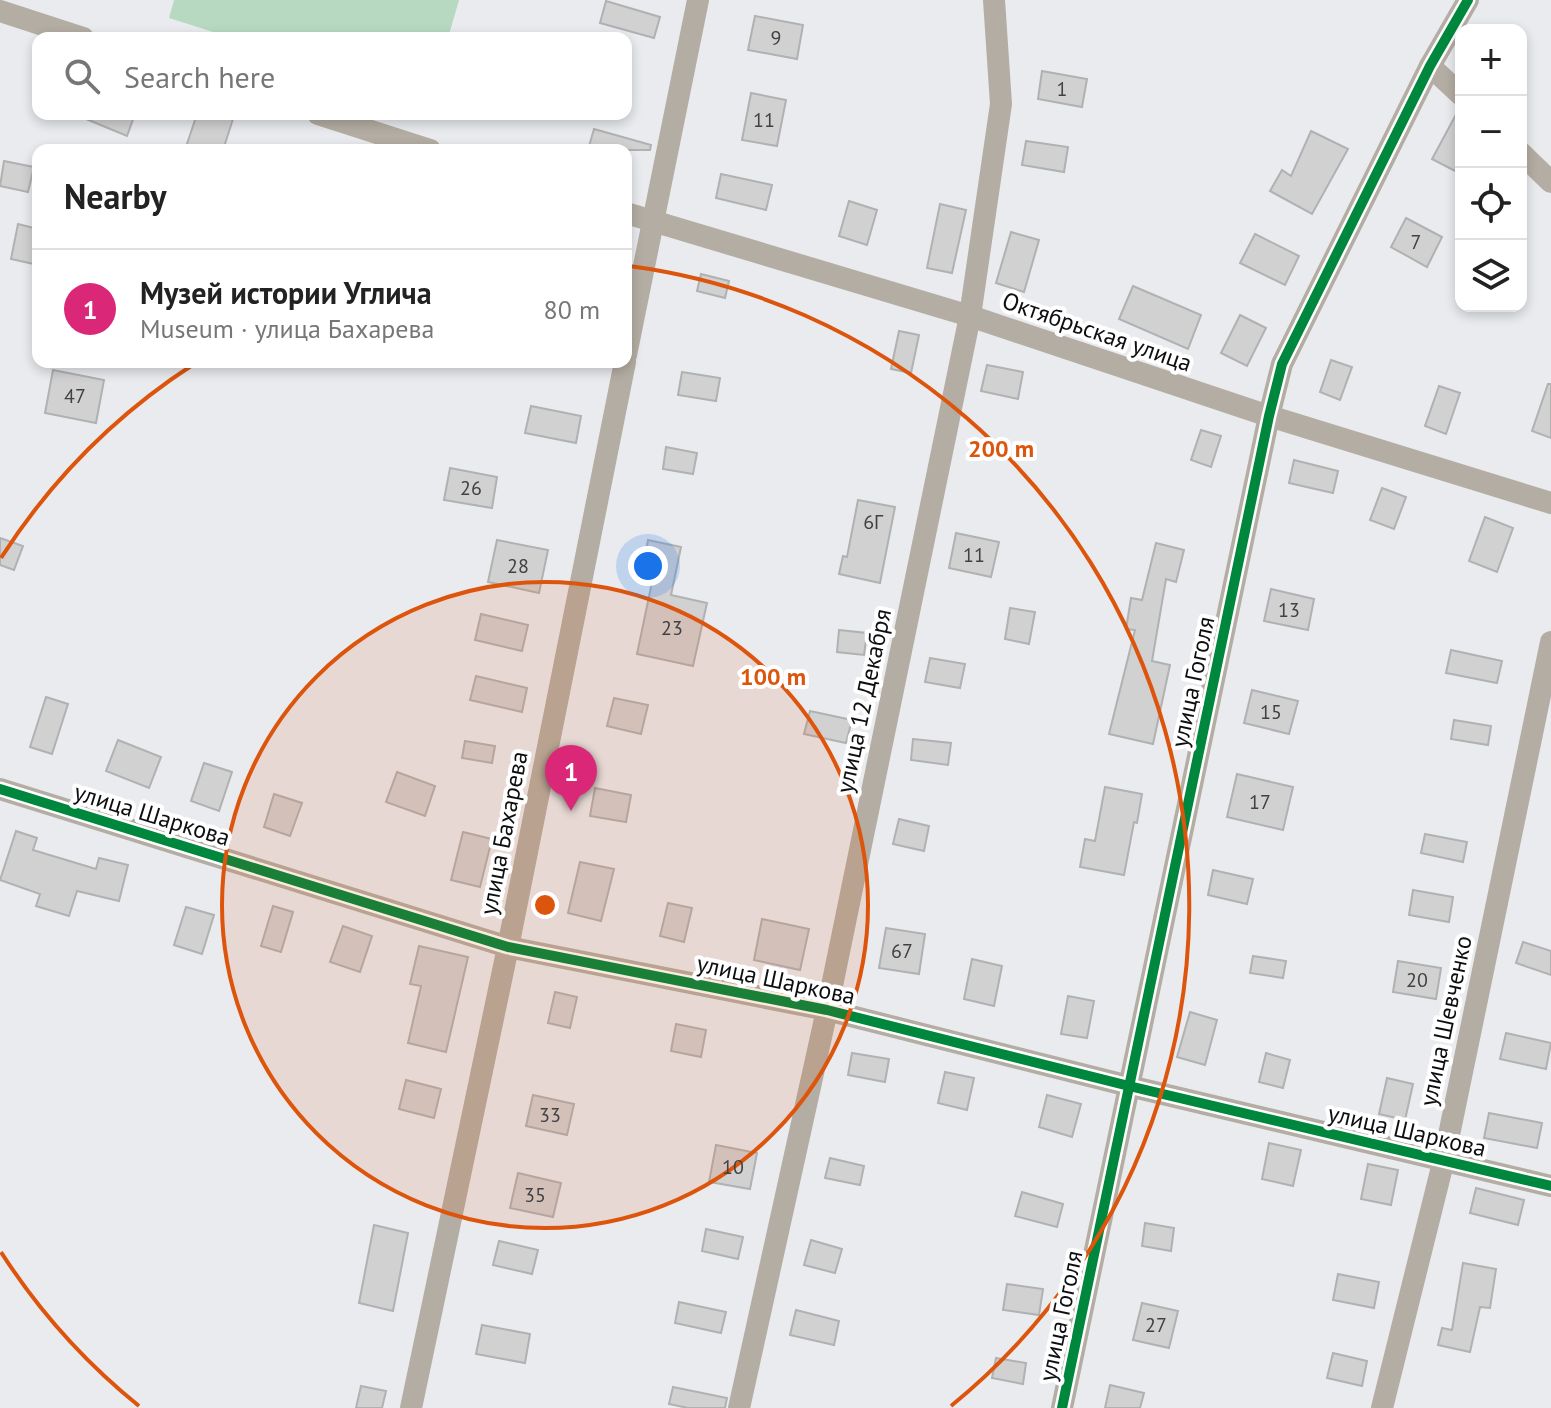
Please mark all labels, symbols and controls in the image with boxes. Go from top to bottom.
map controls [1455,24,1527,312]
button: + [1455,24,1527,96]
house number: 9 [771,25,781,51]
search box [32,32,632,120]
icon: search [60,54,104,98]
text: Search here [124,57,275,96]
house number: 1 [1057,76,1067,102]
button: − [1455,96,1527,168]
house number: 11 [753,107,775,133]
button: locate [1455,168,1527,240]
text: Nearby [64,174,166,218]
house number: 7 [1411,229,1421,255]
button: layers [1455,240,1527,312]
text: Музей истории Углича [140,273,432,312]
street label: Октябрьская улица [998,285,1196,379]
text: 1 [83,293,97,326]
text: 80 m [544,293,600,326]
text: Museum · улица Бахарева [140,312,434,345]
house number: 47 [64,383,86,409]
text: 200 m [968,433,1034,464]
house number: 26 [460,475,482,501]
house number: 6Г [863,509,884,535]
house number: 11 [963,542,985,568]
your location [628,546,668,586]
house number: 28 [507,553,529,579]
house number: 13 [1278,597,1300,623]
street label: улица 12 Декабря [829,606,898,796]
street label: улица Гоголя [1164,614,1221,750]
house number: 23 [661,615,683,641]
text: 100 m [740,661,806,692]
house number: 15 [1260,699,1282,725]
pin: 1 [545,745,597,811]
street label: улица Бахарева [472,749,535,917]
street label: улица Шаркова [70,776,234,853]
house number: 17 [1249,789,1271,815]
centre of rings [531,891,559,919]
street label: улица Шевченко [1412,933,1479,1109]
house number: 67 [891,938,913,964]
street label: улица Шаркова [694,948,858,1011]
house number: 20 [1406,967,1428,993]
street label: улица Шаркова [1325,1097,1489,1164]
house number: 33 [539,1102,561,1128]
house number: 10 [722,1154,744,1180]
house number: 35 [524,1182,546,1208]
street label: улица Гоголя [1032,1248,1089,1384]
house number: 27 [1145,1312,1167,1338]

